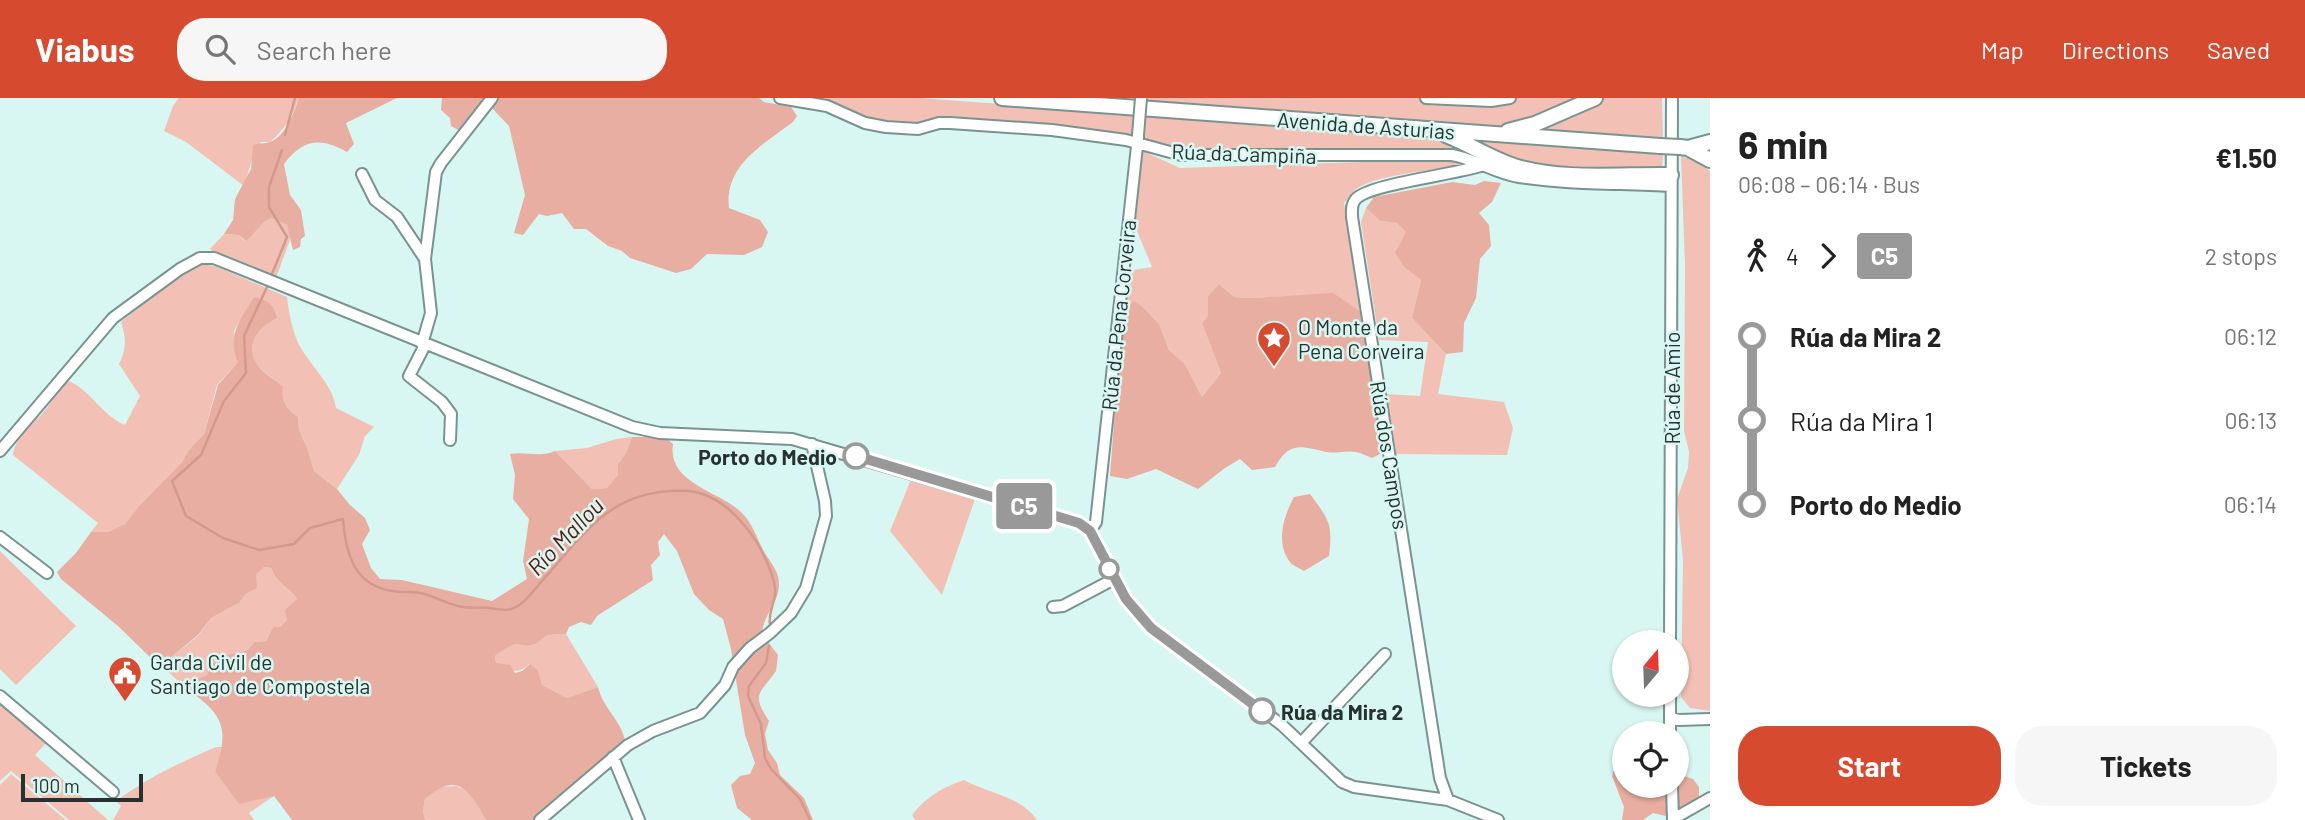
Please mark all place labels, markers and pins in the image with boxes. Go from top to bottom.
place label: O Monte da Pena Corveira [1298,314,1424,363]
place icon: O Monte da Pena Corveira [1255,319,1293,368]
marker: Porto do Medio [843,443,869,469]
place label: Porto do Medio [698,444,837,469]
unlabelled marker [1099,559,1119,579]
place label: Garda Civil de Santiago de Compostela [150,649,370,698]
public building icon: Garda Civil de Santiago de Compostela [106,654,144,703]
marker: Rúa da Mira 2 [1249,698,1275,724]
place label: Rúa da Mira 2 [1281,699,1403,724]

